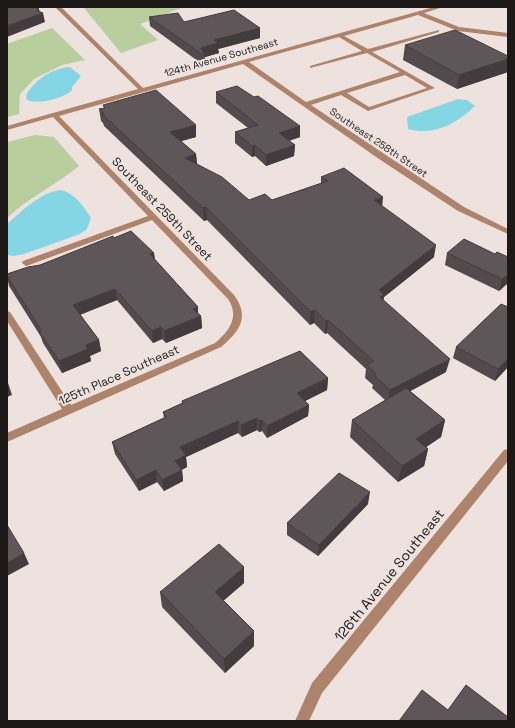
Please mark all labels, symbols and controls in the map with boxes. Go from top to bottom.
street label: 124th Avenue Southeast [163,35,280,80]
street label: Southeast 258th Street [327,105,430,180]
street label: Southeast 259th Street [108,154,216,264]
street label: 125th Place Southeast [56,341,182,409]
street label: 126th Avenue Southeast [330,505,448,645]

